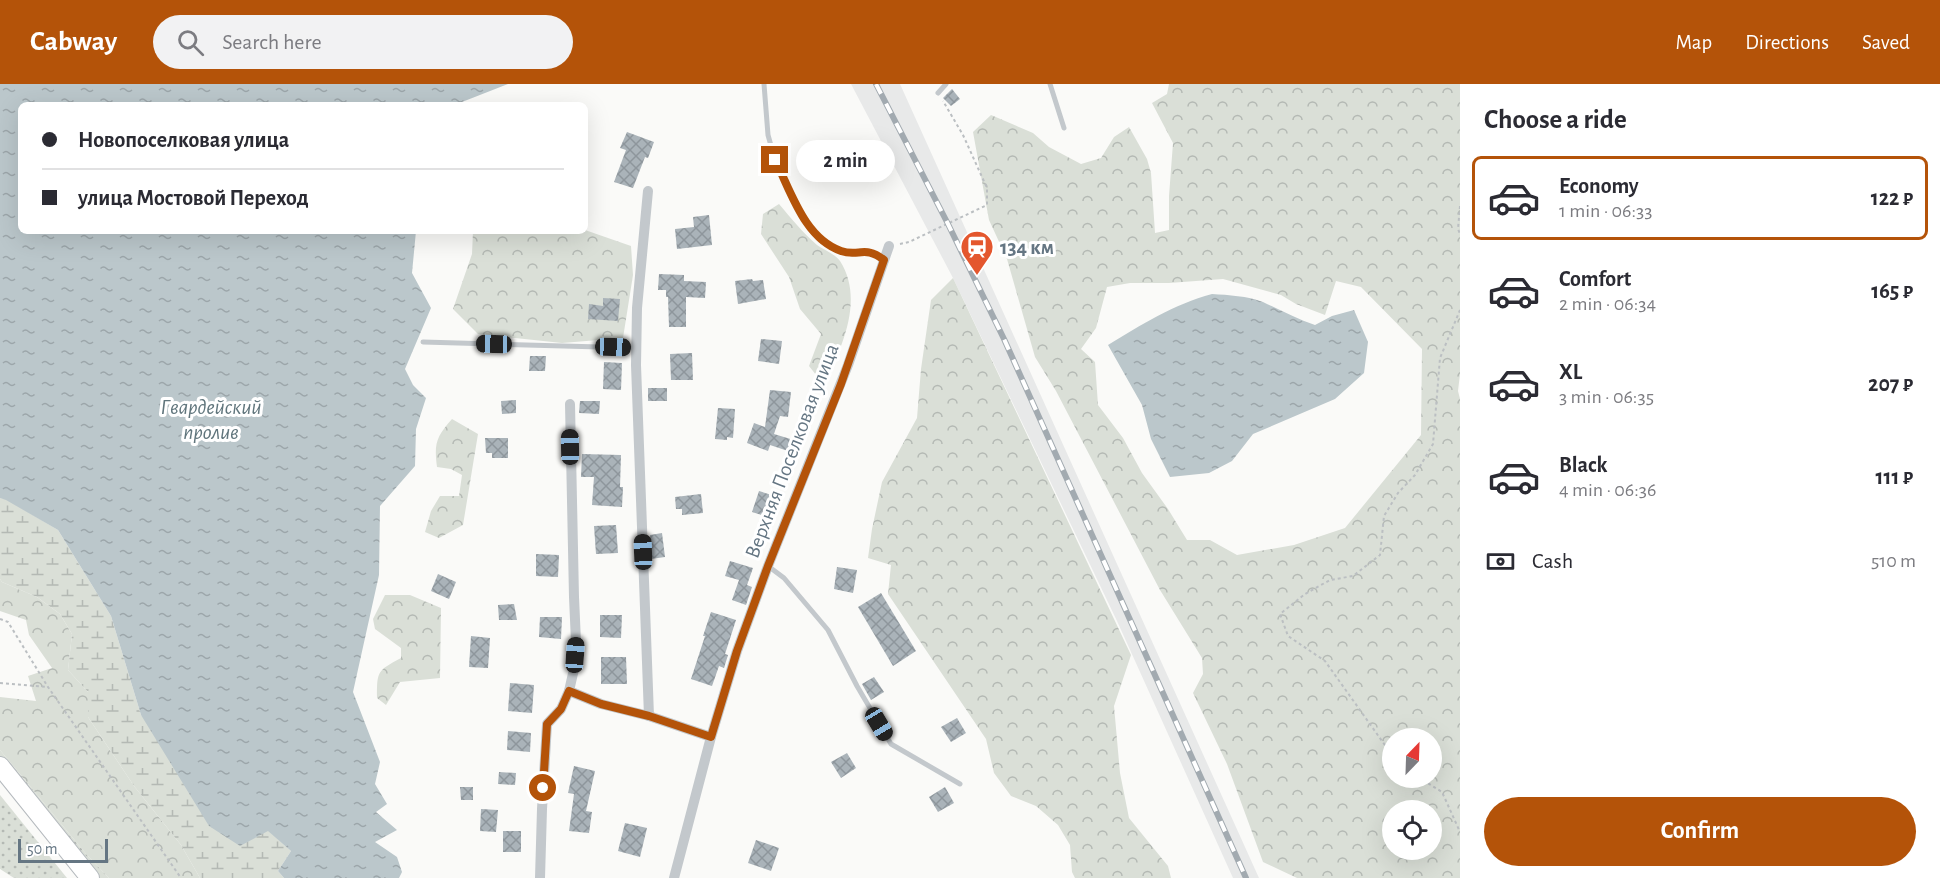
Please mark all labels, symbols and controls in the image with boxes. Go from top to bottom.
search box [153,15,573,69]
icon: search [174,26,207,59]
text: Cabway [30,28,117,56]
text: Search here [222,31,322,53]
text: Map [1676,32,1712,53]
text: Directions [1745,32,1829,53]
text: Saved [1862,32,1910,53]
text: Choose a ride [1484,106,1627,133]
text: Новопоселковая улица [78,129,289,151]
callout: 2 min [796,139,895,181]
route end [761,146,788,173]
text: 2 min [823,151,868,171]
icon: car [1487,171,1541,225]
text: Economy [1559,175,1639,197]
text: улица Мостовой Переход [78,187,309,209]
text: 122 ₽ [1871,187,1913,209]
text: 1 min · 06:33 [1559,201,1653,221]
station icon: 134 км [959,229,995,276]
place label: 134 км [1000,237,1054,258]
icon: car [1487,264,1541,318]
text: Comfort [1559,268,1631,290]
text: 165 ₽ [1871,280,1913,302]
text: 2 min · 06:34 [1559,294,1656,314]
car [476,335,512,353]
car [595,337,631,357]
street label: Верхняя Поселковая улица [741,341,843,561]
icon: car [1487,357,1541,411]
text: XL [1559,361,1582,383]
text: 207 ₽ [1868,373,1913,395]
text: 3 min · 06:35 [1559,387,1654,407]
water label: Гвардейский пролив [161,396,261,444]
car [561,429,579,465]
icon: car [1487,450,1541,504]
text: Black [1559,454,1607,476]
text: 111 ₽ [1876,466,1913,488]
text: 4 min · 06:36 [1559,480,1656,500]
car [633,534,653,570]
icon: cash [1484,545,1517,578]
text: Cash [1532,550,1573,572]
text: 510 m [1871,551,1916,571]
car [565,636,585,674]
car [862,704,896,744]
north arrow [1382,728,1442,788]
map controls [1382,728,1442,860]
route start [529,774,556,801]
button: Confirm [1484,797,1916,866]
button: locate [1382,800,1442,860]
scale bar [18,836,108,864]
text: 50 m [27,841,58,857]

